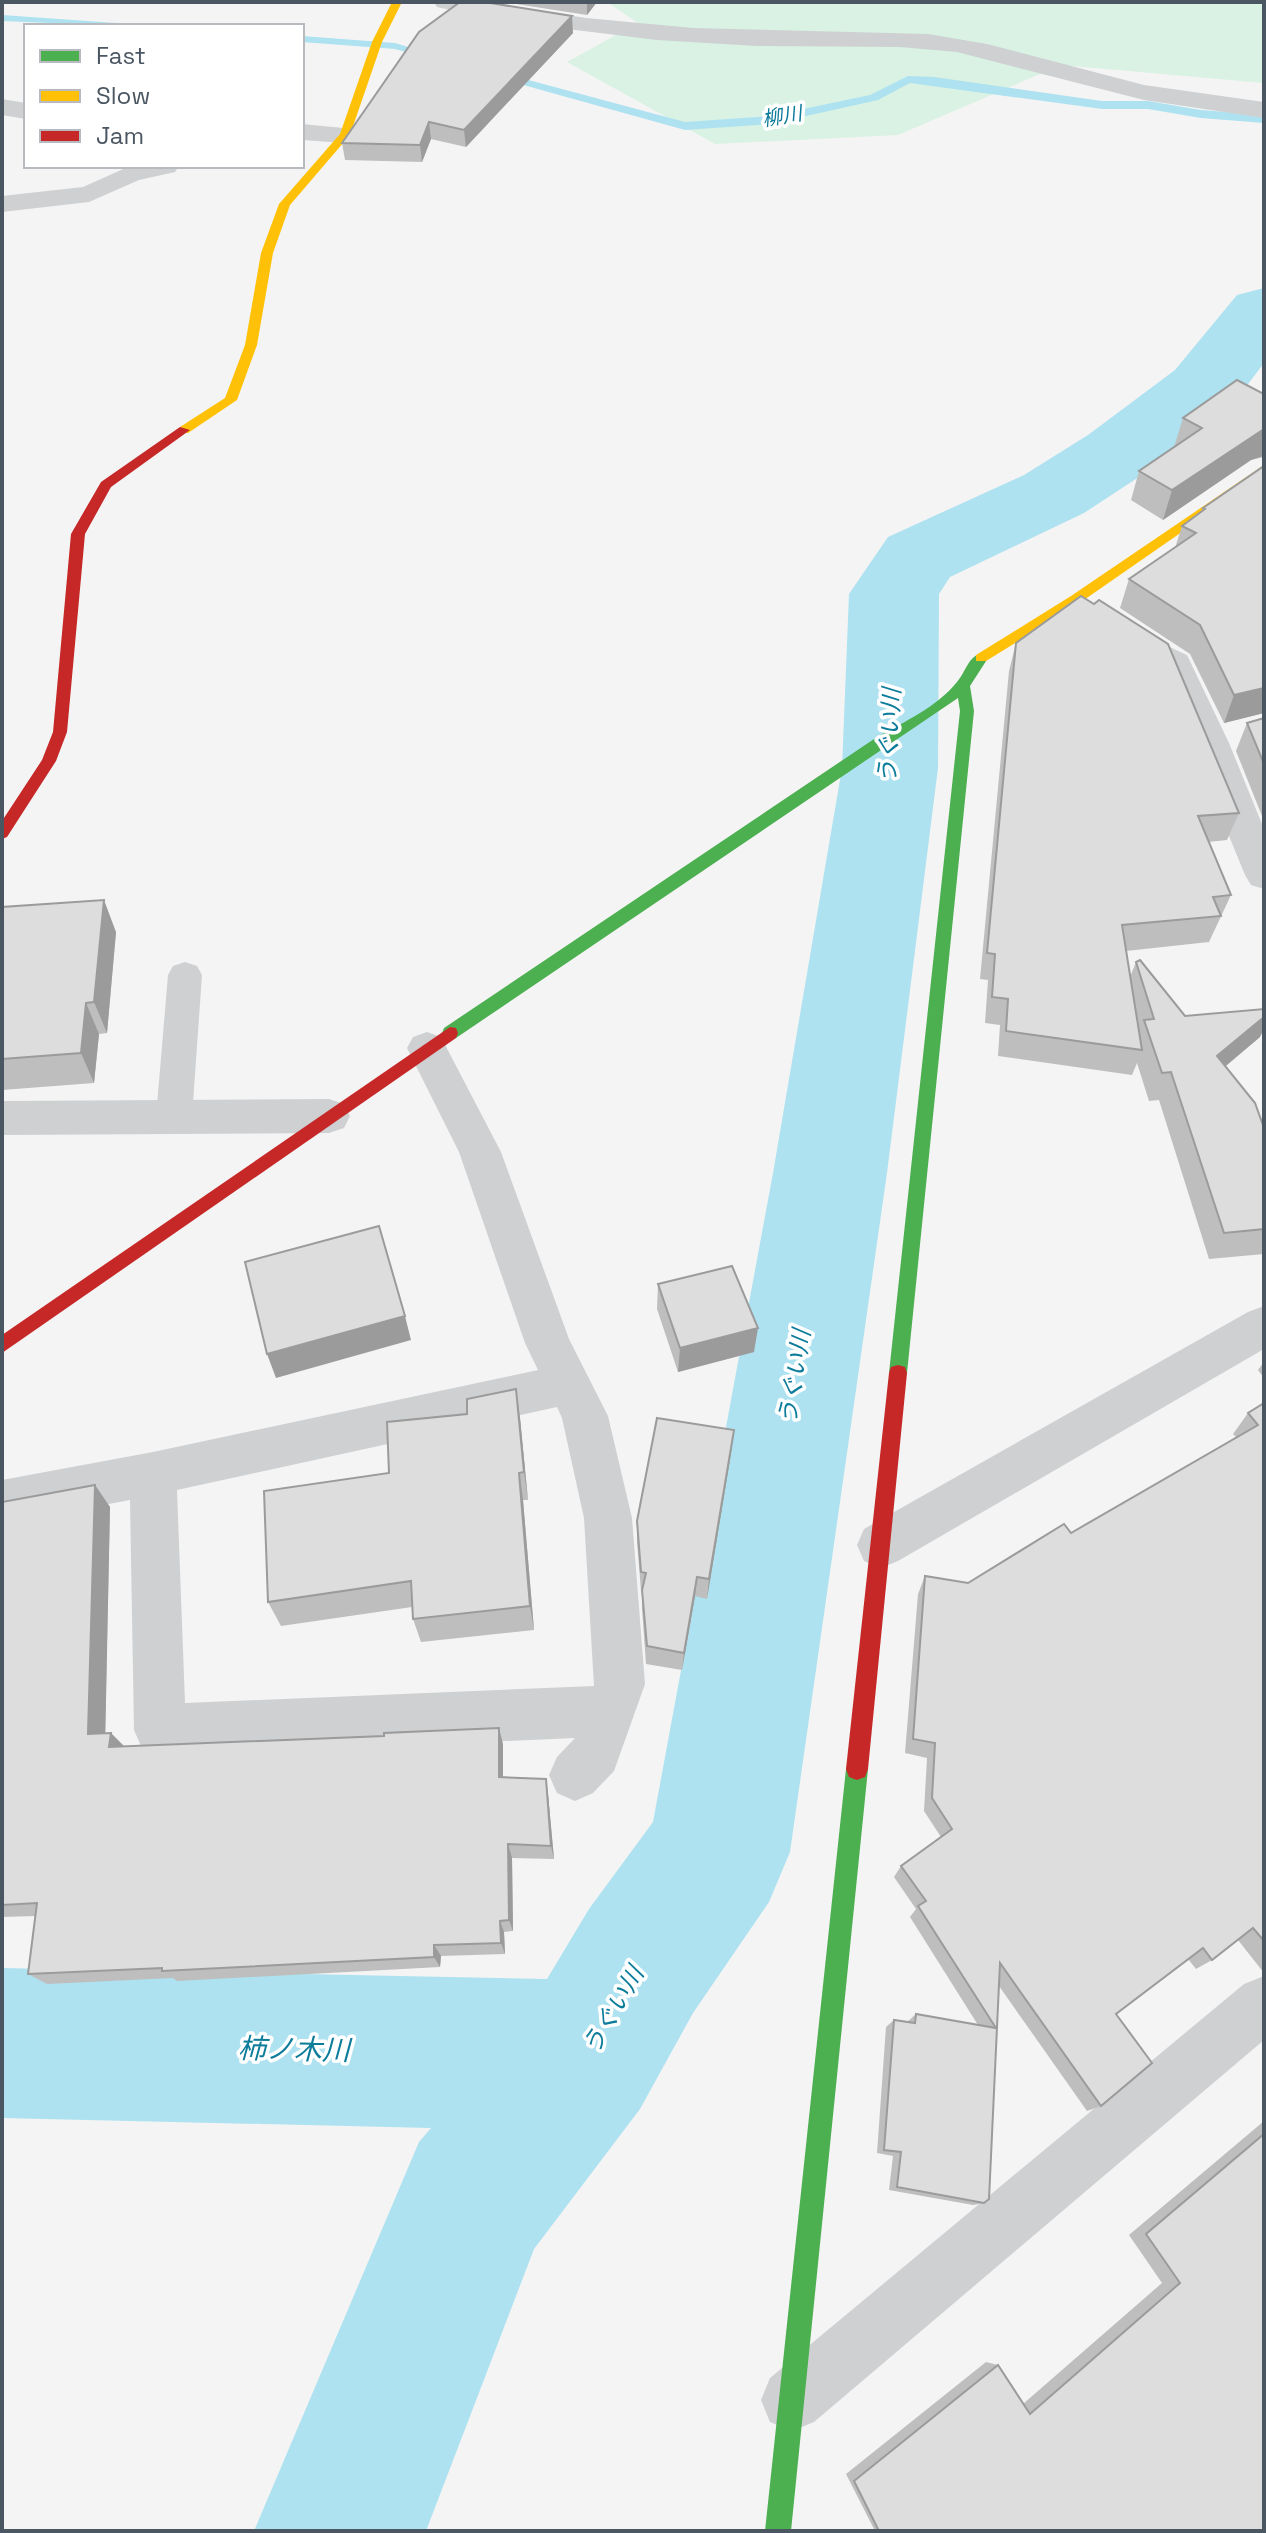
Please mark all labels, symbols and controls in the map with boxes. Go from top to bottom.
legend [24,24,304,168]
text: Fast [96,40,146,71]
text: Slow [96,80,150,111]
water label: 柳川 [760,99,806,132]
text: Jam [96,120,144,151]
water label: うぐい川 [871,684,907,785]
water label: うぐい川 [771,1324,817,1427]
water label: うぐい川 [576,1958,652,2059]
water label: 柿ノ木川 [238,2030,353,2068]

